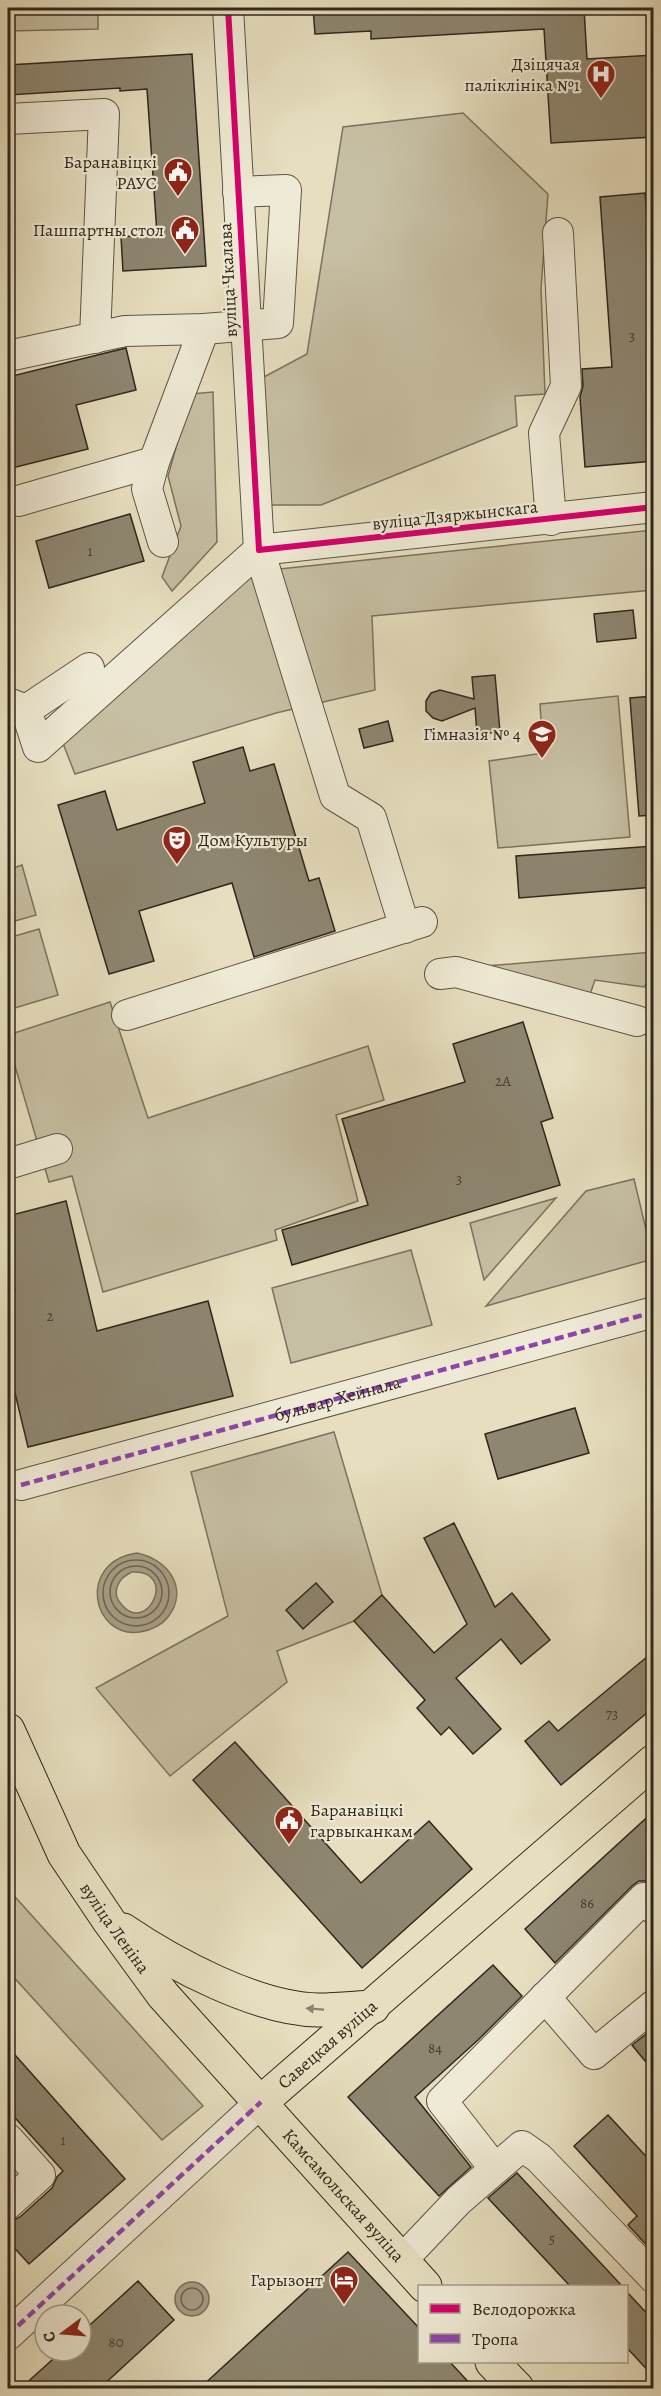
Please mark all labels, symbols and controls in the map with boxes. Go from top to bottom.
place label: Дзіцячая паліклініка №1 [464,52,580,97]
hospital icon: Дзіцячая паліклініка №1 [585,58,617,100]
place label: Баранавіцкі РАУС [63,150,157,195]
public building icon: Баранавіцкі РАУС [162,156,194,198]
public building icon: Пашпартны стол [169,214,201,256]
place label: Пашпартны стол [33,218,164,242]
street label: вуліца Чкалава [213,221,243,338]
house number: 3 [629,326,635,346]
street label: вуліца Дзяржынскага [371,494,540,536]
house number: 1 [87,541,93,561]
school or university icon: Гімназія № 4 [526,718,558,760]
place label: Гімназія № 4 [423,722,521,746]
theatre icon: Дом Культуры [161,824,193,866]
place label: Дом Культуры [198,828,308,852]
house number: 2А [495,1071,511,1091]
house number: 3 [456,1169,462,1189]
house number: 2 [46,1306,54,1326]
street label: бульвар Хейнала [271,1370,404,1427]
house number: 73 [606,1704,618,1724]
place label: Баранавіцкі гарвыканкам [310,1798,413,1843]
public building icon: Баранавіцкі гарвыканкам [273,1804,305,1846]
street label: вуліца Леніна [74,1878,156,1979]
house number: 86 [580,1893,594,1913]
street label: Савецкая вуліца [272,1994,383,2094]
one-way arrow [305,2004,324,2014]
house number: 84 [428,2038,442,2058]
street label: Камсамольская вуліца [277,2123,410,2268]
house number: 1 [60,2130,66,2150]
house number: 5 [549,2229,555,2249]
hotel icon: Гарызонт [328,2264,360,2306]
place label: Гарызонт [250,2268,323,2292]
legend [418,2285,628,2363]
text: Велодорожка [472,2297,577,2321]
north arrow [33,2303,93,2363]
text: Тропа [472,2327,519,2351]
text: С [38,2329,61,2345]
house number: 80 [108,2332,124,2352]

